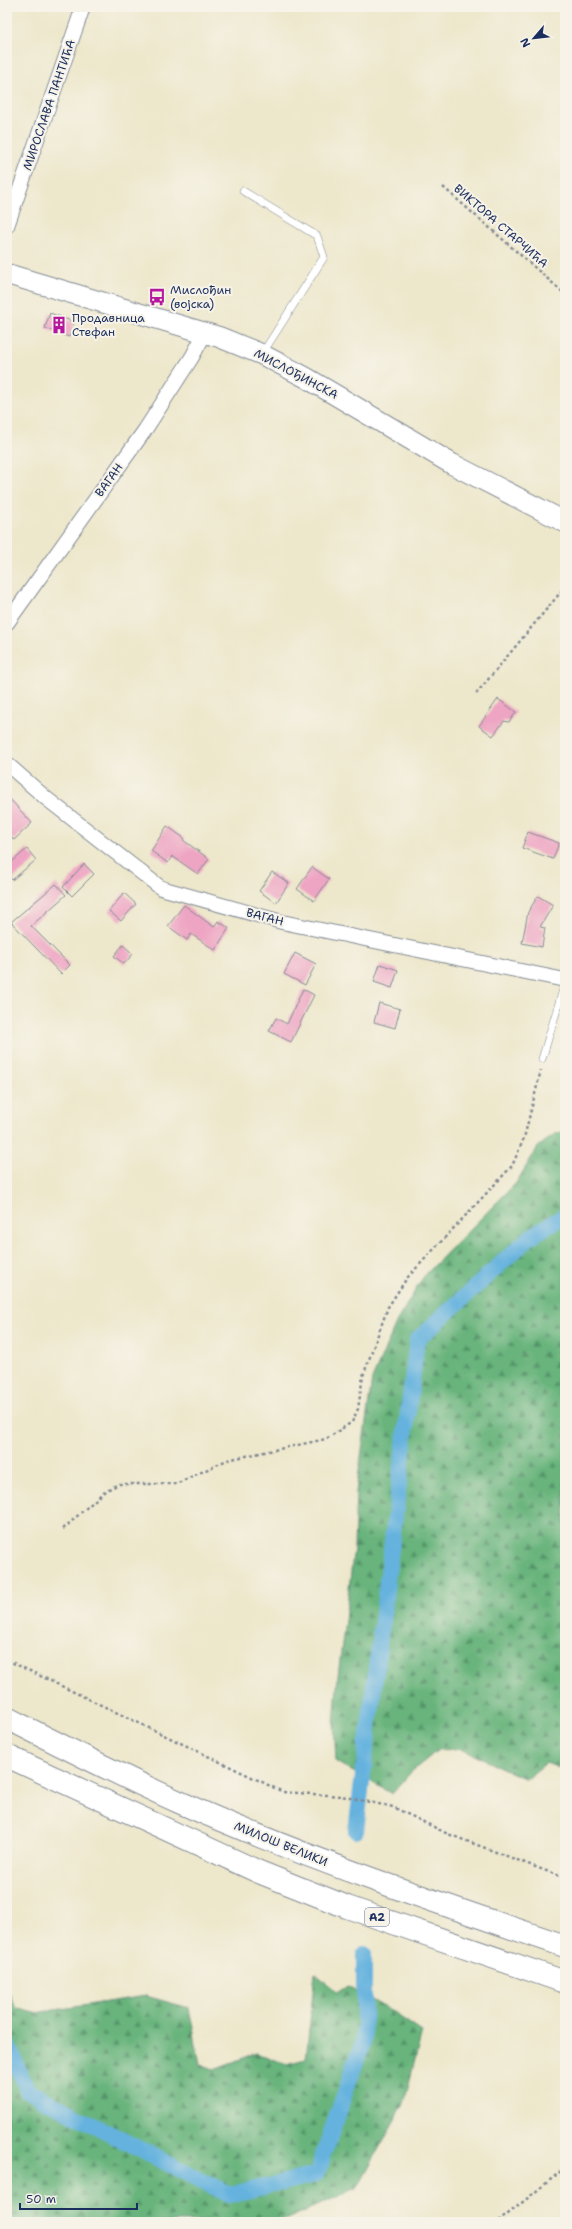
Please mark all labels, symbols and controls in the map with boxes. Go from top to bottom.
north arrow [514,18,554,58]
text: N [517,35,534,50]
street label: МИРОСЛАВА ПАНТИЋА [19,37,79,173]
street label: ВИКТОРА СТАРЧИЋА [450,181,552,272]
place label: Мислођин (војска) [170,282,231,312]
bus stop icon: Мислођин (војска) [147,287,167,307]
place label: Продавница Стефан [72,310,145,340]
building icon: Продавница Стефан [49,315,69,335]
street label: МИСЛОЂИНСКА [251,345,341,403]
street label: ВАГАН [91,460,127,500]
street label: ВАГАН [244,904,286,930]
street label: МИЛОШ ВЕЛИКИ [232,1818,330,1870]
road number: A2 [365,1908,389,1926]
scale bar [20,2185,137,2211]
text: 50 m [26,2191,56,2207]

